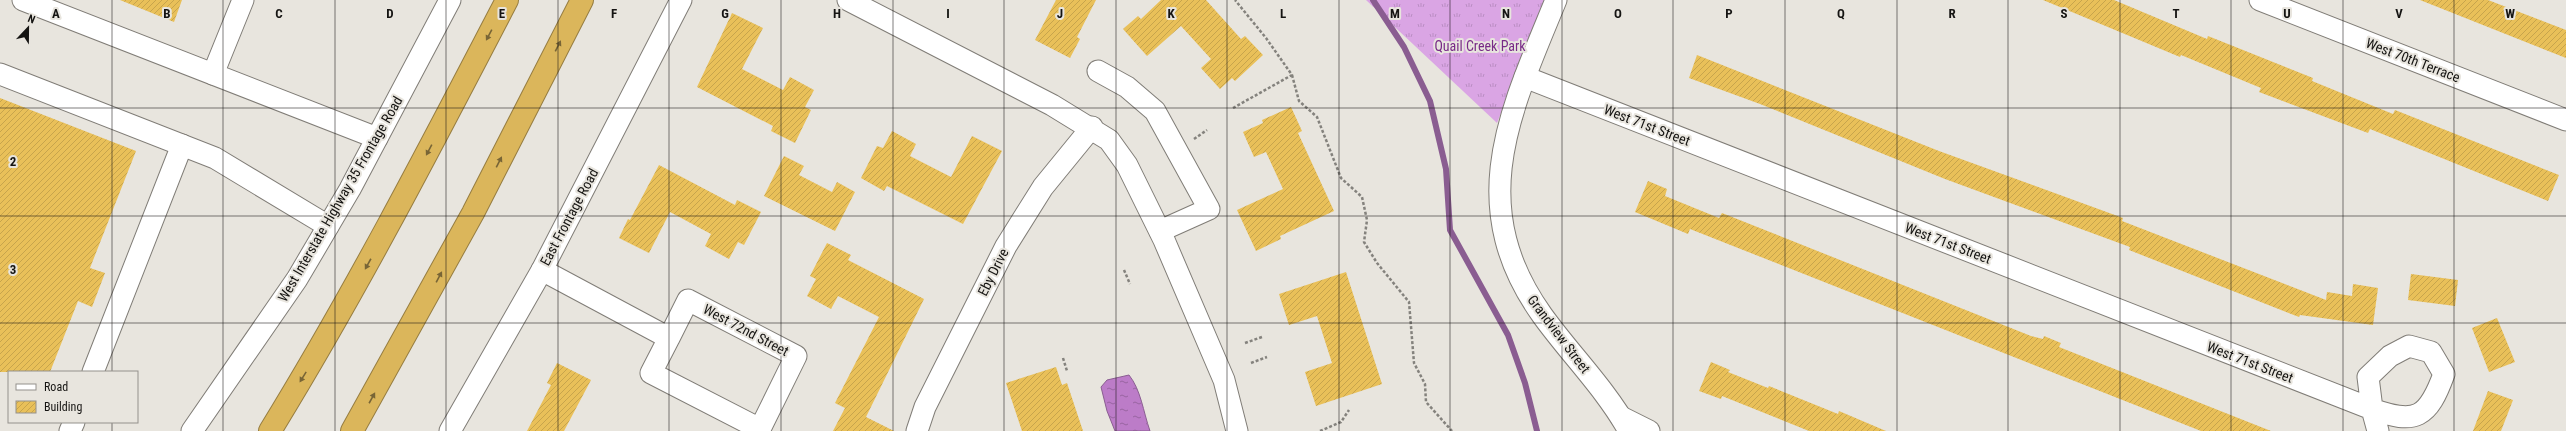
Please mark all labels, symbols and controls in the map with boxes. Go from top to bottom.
text: A [52,6,60,21]
text: B [163,6,171,21]
text: C [275,6,283,21]
text: D [386,6,394,21]
text: E [499,6,506,21]
text: F [611,6,617,21]
text: G [721,6,729,21]
text: H [833,6,841,21]
text: I [946,6,950,21]
text: J [1057,6,1063,21]
text: K [1167,6,1175,21]
text: L [1280,6,1286,21]
text: M [1390,6,1400,21]
text: N [1502,6,1510,21]
text: O [1614,6,1622,21]
text: P [1725,6,1733,21]
text: Q [1837,6,1845,21]
text: R [1948,6,1956,21]
text: S [2060,6,2068,21]
text: T [2172,6,2180,21]
text: U [2283,6,2291,21]
text: V [2395,6,2403,21]
text: W [2505,6,2515,21]
north arrow [8,8,48,48]
text: N [26,12,37,27]
one-way arrow [486,29,492,40]
street label: West 70th Terrace [2364,35,2463,85]
park label: Quail Creek Park [1434,38,1526,54]
one-way arrow [555,40,561,52]
street label: West Interstate Highway 35 Frontage Road [274,93,406,305]
street label: West 71st Street [1602,101,1692,149]
one-way arrow [426,144,432,156]
text: 2 [10,154,17,169]
one-way arrow [496,156,502,168]
street label: East Frontage Road [537,166,601,268]
street label: West 71st Street [1903,219,1993,267]
street label: Eby Drive [974,245,1012,298]
one-way arrow [364,259,371,270]
text: 3 [10,262,16,277]
one-way arrow [435,271,442,283]
street label: Grandview Street [1524,292,1594,376]
street label: West 72nd Street [701,301,791,359]
street label: West 71st Street [2205,338,2295,386]
legend [8,371,138,423]
one-way arrow [300,371,307,383]
text: Road [44,380,68,394]
one-way arrow [369,392,376,404]
text: Building [44,400,82,414]

